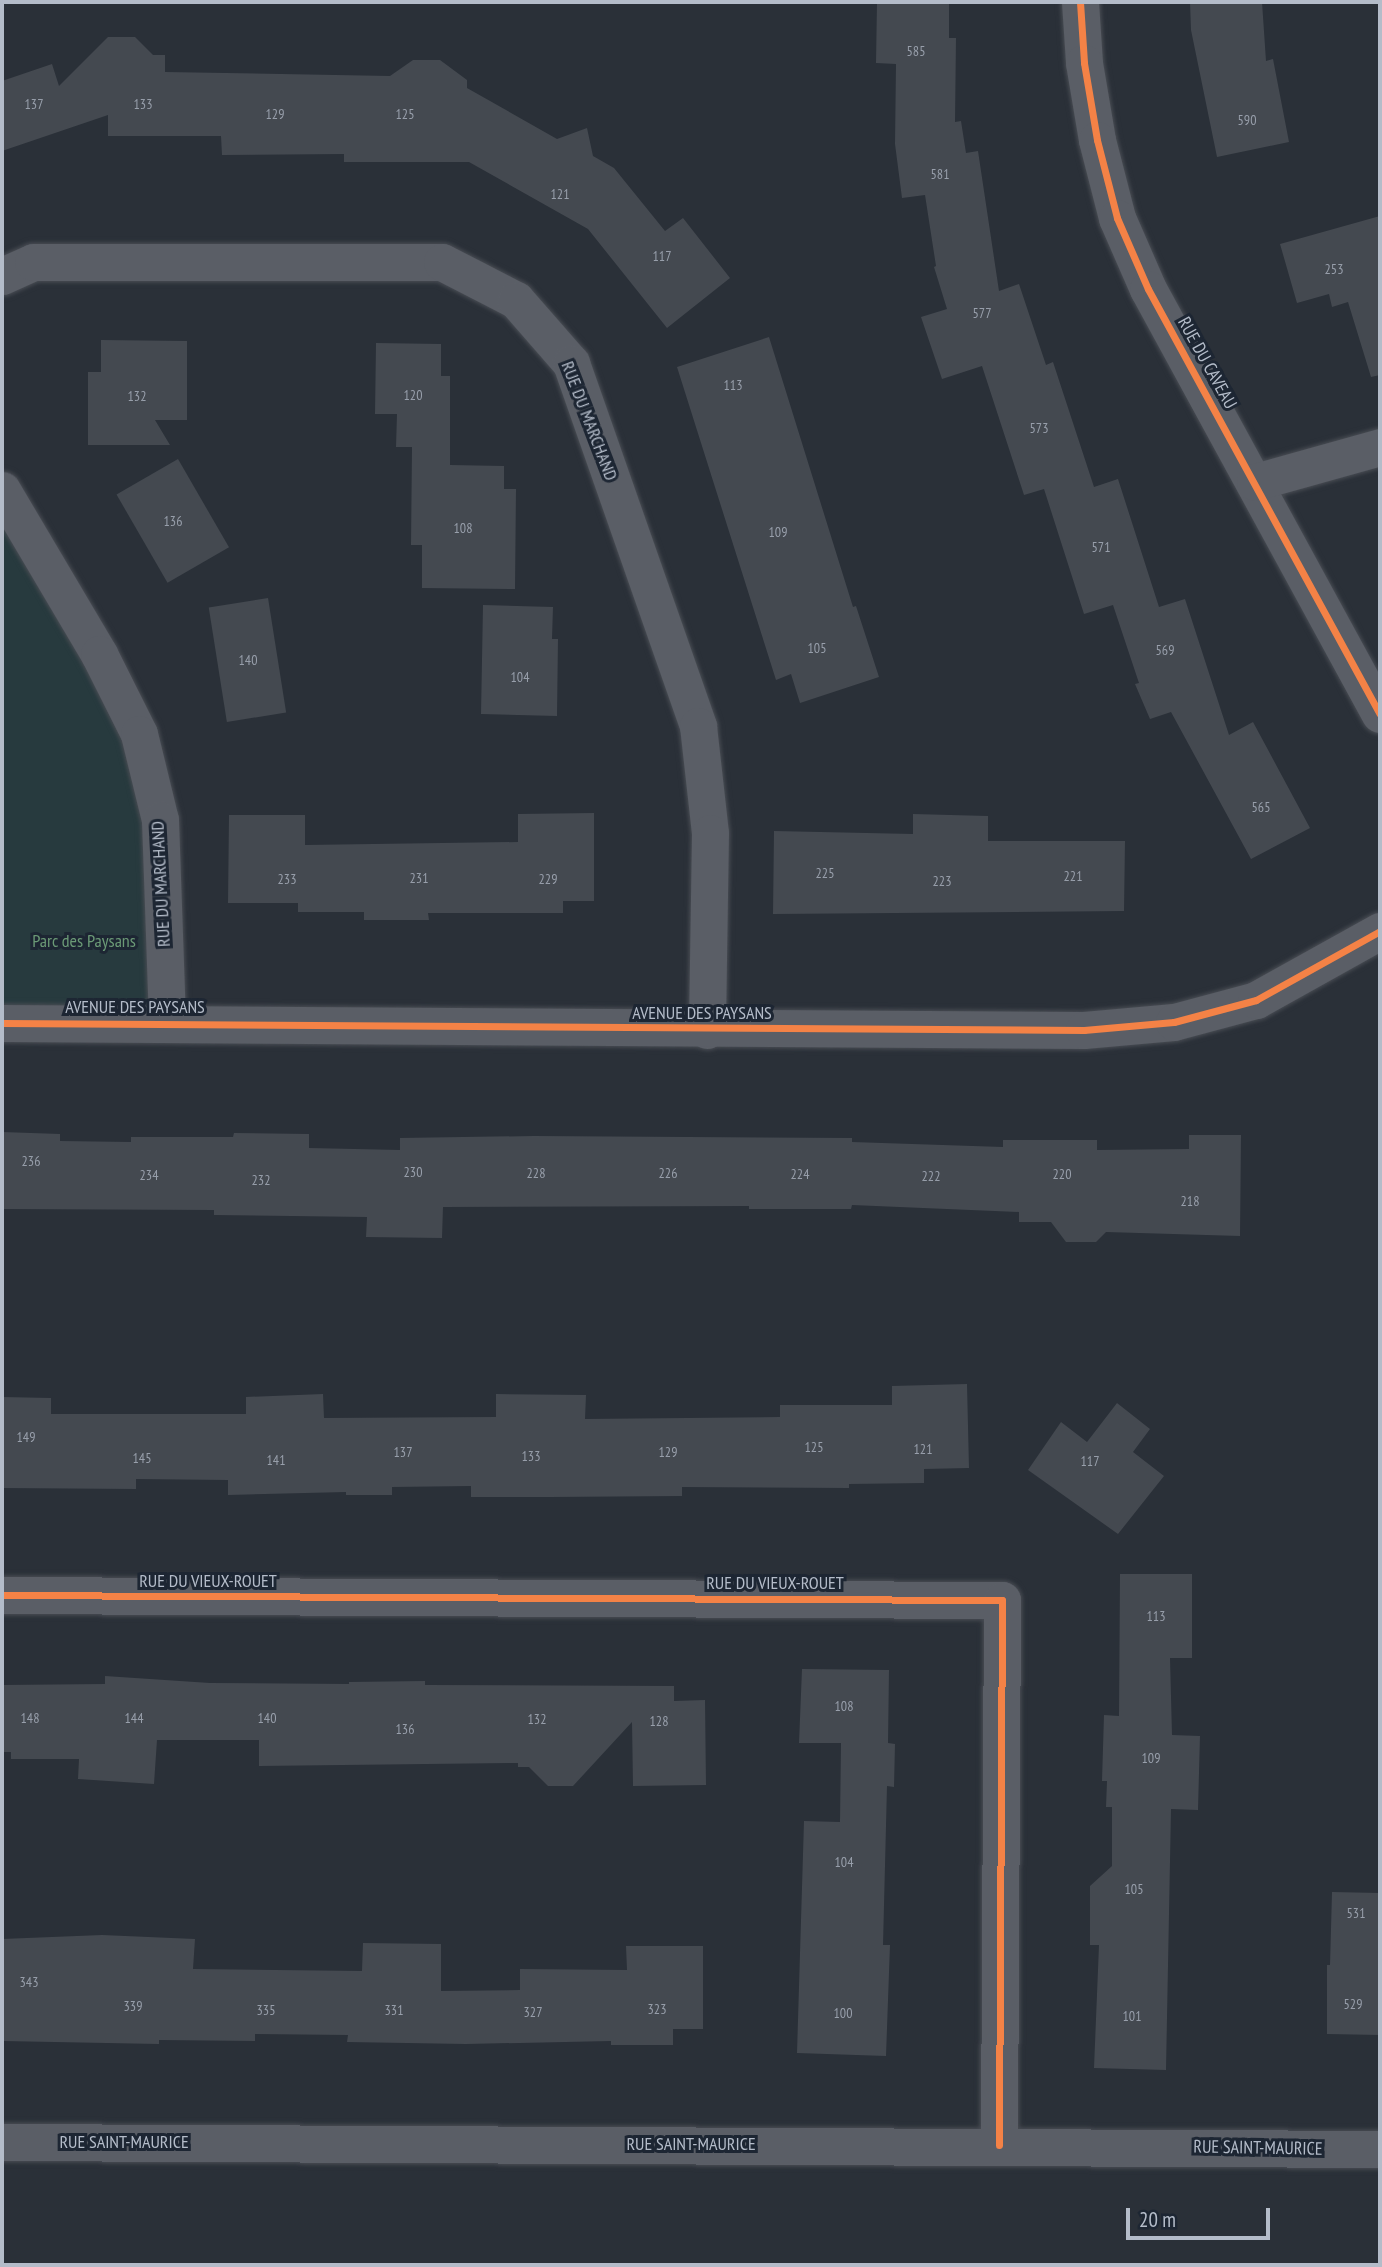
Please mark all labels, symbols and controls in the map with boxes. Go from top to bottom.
house number: 585 [907,43,925,59]
house number: 137 [25,96,43,112]
house number: 133 [134,96,152,112]
house number: 129 [266,106,284,122]
house number: 125 [396,106,414,122]
house number: 590 [1238,112,1256,128]
house number: 581 [931,166,949,182]
house number: 121 [551,186,569,202]
house number: 117 [653,248,671,264]
house number: 253 [1325,261,1343,277]
house number: 577 [973,305,991,321]
street label: RUE DU CAVEAU [1173,313,1241,413]
street label: RUE DU MARCHAND [556,358,622,484]
house number: 113 [724,377,742,393]
house number: 120 [404,387,422,403]
house number: 132 [128,388,146,404]
house number: 573 [1030,420,1048,436]
house number: 136 [164,513,182,529]
house number: 108 [454,520,472,536]
house number: 109 [769,524,787,540]
house number: 571 [1092,539,1110,555]
house number: 105 [808,640,826,656]
house number: 569 [1156,642,1174,658]
house number: 140 [239,652,257,668]
house number: 104 [511,669,529,685]
house number: 565 [1252,799,1270,815]
street label: RUE DU MARCHAND [147,821,175,947]
house number: 225 [816,865,834,881]
house number: 221 [1064,868,1082,884]
house number: 231 [410,870,428,886]
house number: 233 [278,871,296,887]
house number: 229 [539,871,557,887]
house number: 223 [933,873,951,889]
park label: Parc des Paysans [32,930,136,952]
street label: AVENUE DES PAYSANS [65,996,205,1018]
street label: AVENUE DES PAYSANS [632,1002,772,1024]
house number: 236 [22,1153,40,1169]
house number: 230 [404,1164,422,1180]
house number: 228 [527,1165,545,1181]
house number: 226 [659,1165,677,1181]
house number: 224 [791,1166,809,1182]
house number: 220 [1053,1166,1071,1182]
house number: 234 [140,1167,158,1183]
house number: 222 [922,1168,940,1184]
house number: 232 [252,1172,270,1188]
house number: 218 [1181,1193,1199,1209]
house number: 149 [17,1429,35,1445]
house number: 125 [805,1439,823,1455]
house number: 121 [914,1441,932,1457]
house number: 137 [394,1444,412,1460]
house number: 129 [659,1444,677,1460]
house number: 133 [522,1448,540,1464]
house number: 145 [133,1450,151,1466]
house number: 141 [267,1452,285,1468]
house number: 117 [1081,1453,1099,1469]
street label: RUE DU VIEUX-ROUET [139,1570,277,1592]
street label: RUE DU VIEUX-ROUET [706,1572,844,1594]
house number: 113 [1147,1608,1165,1624]
house number: 108 [835,1698,853,1714]
house number: 148 [21,1710,39,1726]
house number: 144 [125,1710,143,1726]
house number: 140 [258,1710,276,1726]
house number: 132 [528,1711,546,1727]
house number: 128 [650,1713,668,1729]
house number: 136 [396,1721,414,1737]
house number: 109 [1142,1750,1160,1766]
house number: 104 [835,1854,853,1870]
house number: 105 [1125,1881,1143,1897]
house number: 531 [1347,1905,1365,1921]
house number: 343 [20,1974,38,1990]
house number: 529 [1344,1996,1362,2012]
house number: 339 [124,1998,142,2014]
house number: 323 [648,2001,666,2017]
house number: 335 [257,2002,275,2018]
house number: 331 [385,2002,403,2018]
house number: 327 [524,2004,542,2020]
house number: 100 [834,2005,852,2021]
house number: 101 [1123,2008,1141,2024]
street label: RUE SAINT-MAURICE [59,2131,189,2153]
street label: RUE SAINT-MAURICE [626,2133,756,2155]
street label: RUE SAINT-MAURICE [1193,2136,1323,2160]
scale bar [1130,2194,1274,2238]
text: 20 m [1139,2206,1176,2233]

